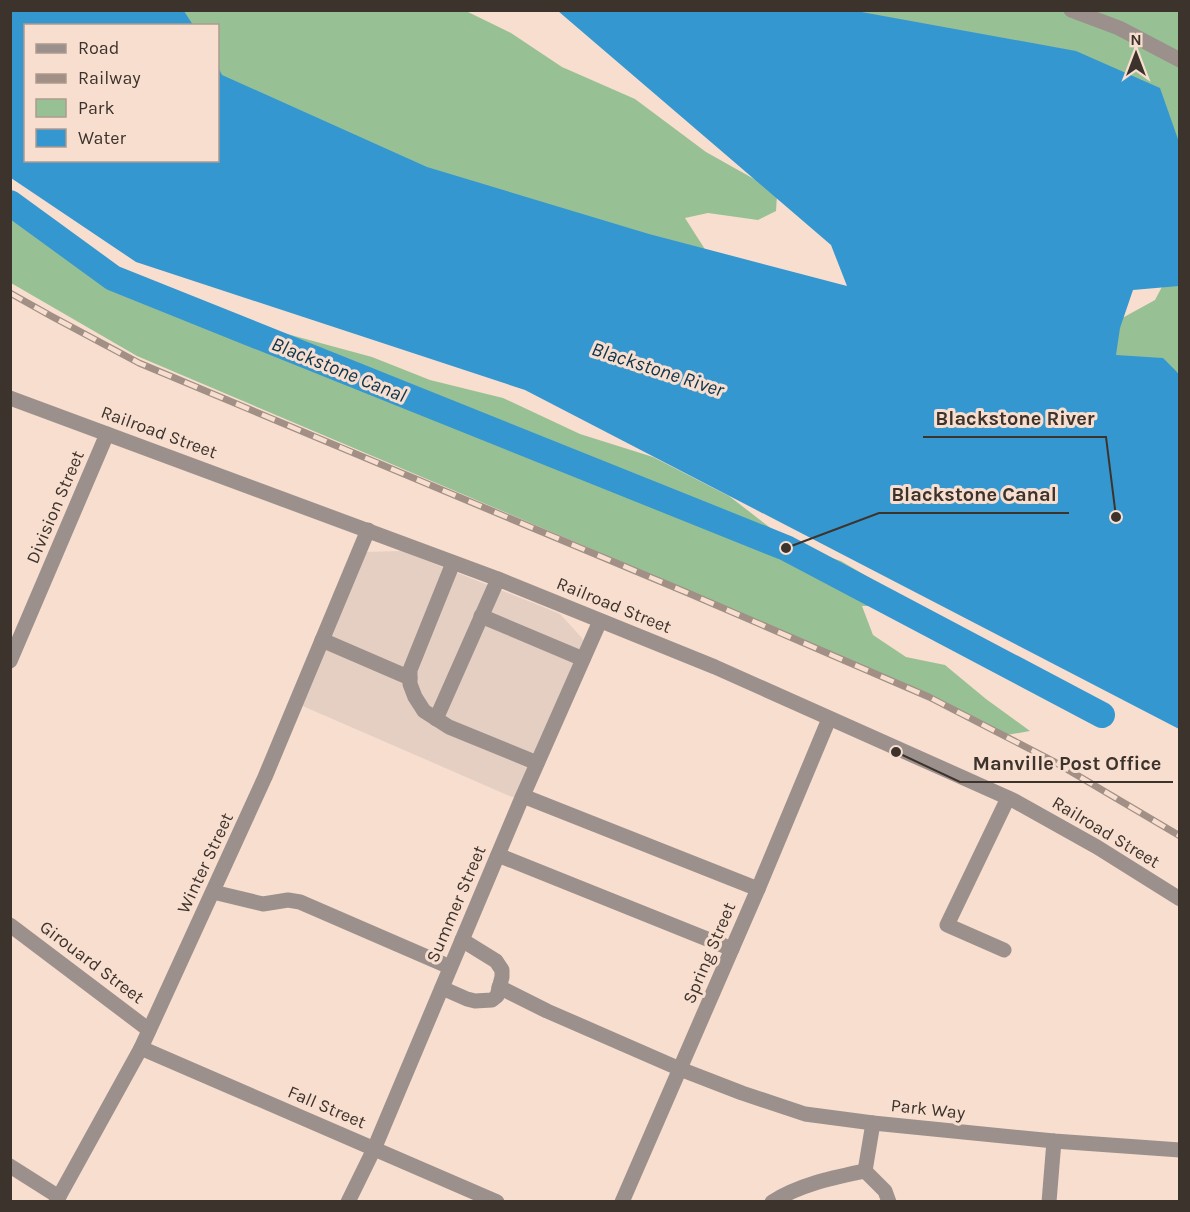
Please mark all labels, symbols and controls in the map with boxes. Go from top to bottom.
legend [24,24,219,162]
north arrow [1106,24,1166,84]
text: N [1130,30,1142,49]
text: Road [78,37,119,59]
text: Railway [78,67,141,89]
text: Park [78,97,115,119]
text: Water [78,127,126,149]
water label: Blackstone Canal [268,332,410,407]
water label: Blackstone River [589,337,728,402]
callout: Blackstone River [923,399,1106,437]
street label: Railroad Street [98,401,220,463]
text: Blackstone River [935,407,1095,430]
street label: Division Street [21,447,89,567]
callout: Blackstone Canal [879,475,1069,513]
text: Blackstone Canal [891,483,1057,506]
street label: Railroad Street [553,572,675,638]
callout: Manville Post Office [960,744,1173,782]
text: Manville Post Office [973,752,1161,775]
street label: Railroad Street [1048,791,1164,873]
street label: Winter Street [172,809,238,917]
street label: Summer Street [421,842,491,966]
street label: Spring Street [678,899,740,1007]
street label: Girouard Street [35,916,149,1009]
street label: Fall Street [285,1081,370,1133]
street label: Park Way [890,1094,967,1124]

